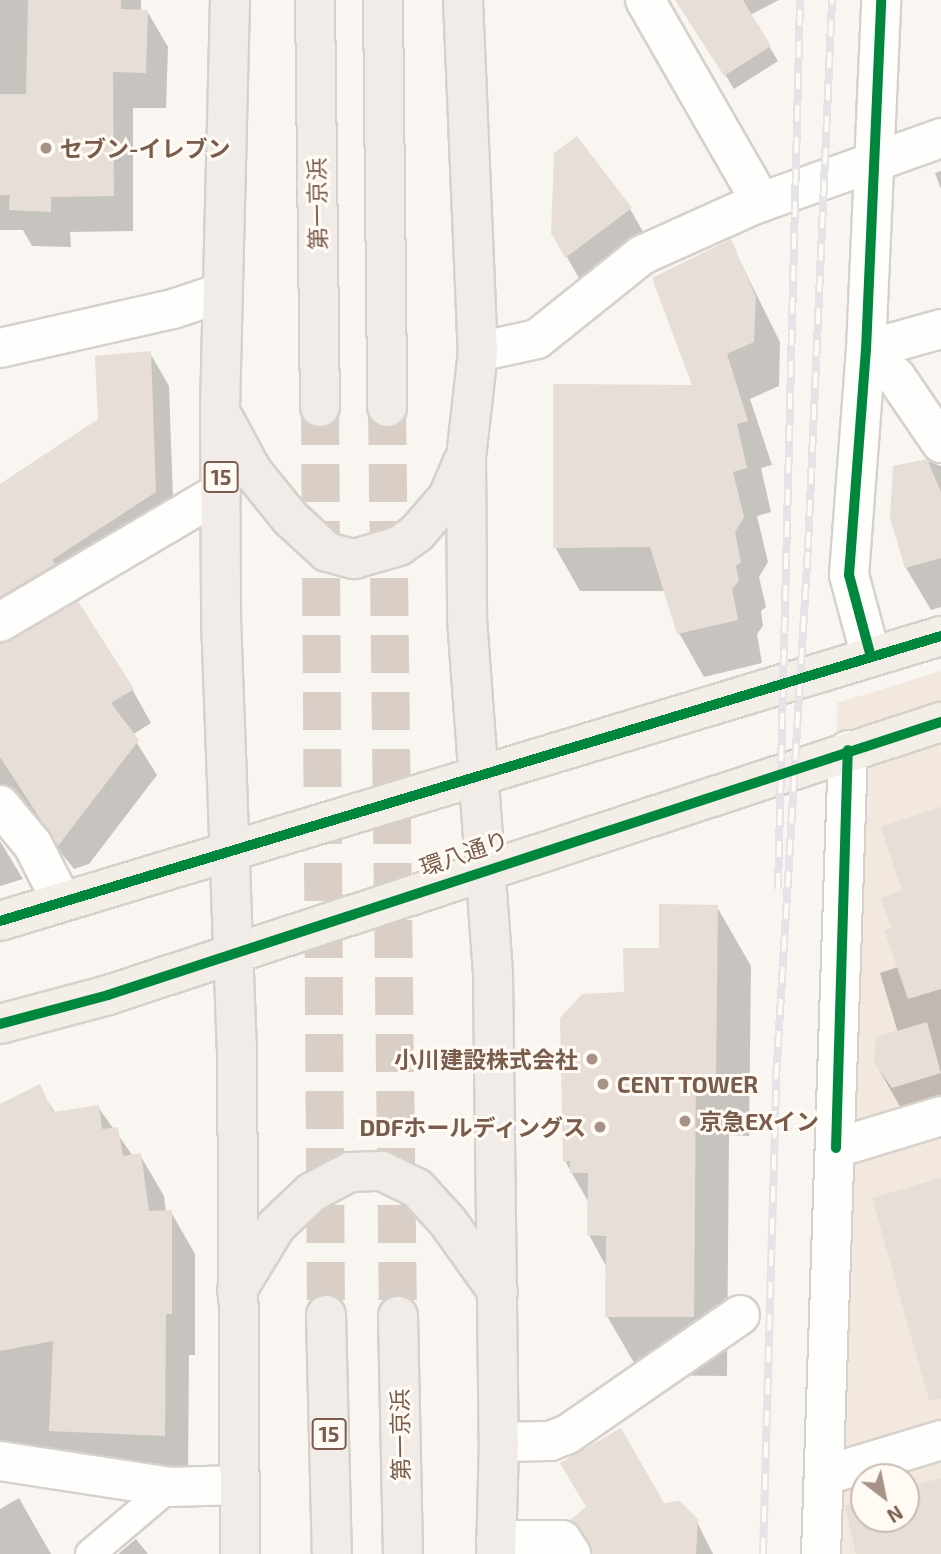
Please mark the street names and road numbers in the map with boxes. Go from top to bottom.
street label: 第一京浜 [302,158,332,250]
road number: 15 [204,460,238,494]
street label: 環八通り [416,825,512,881]
street label: 第一京浜 [385,1389,415,1481]
road number: 15 [312,1416,346,1452]

